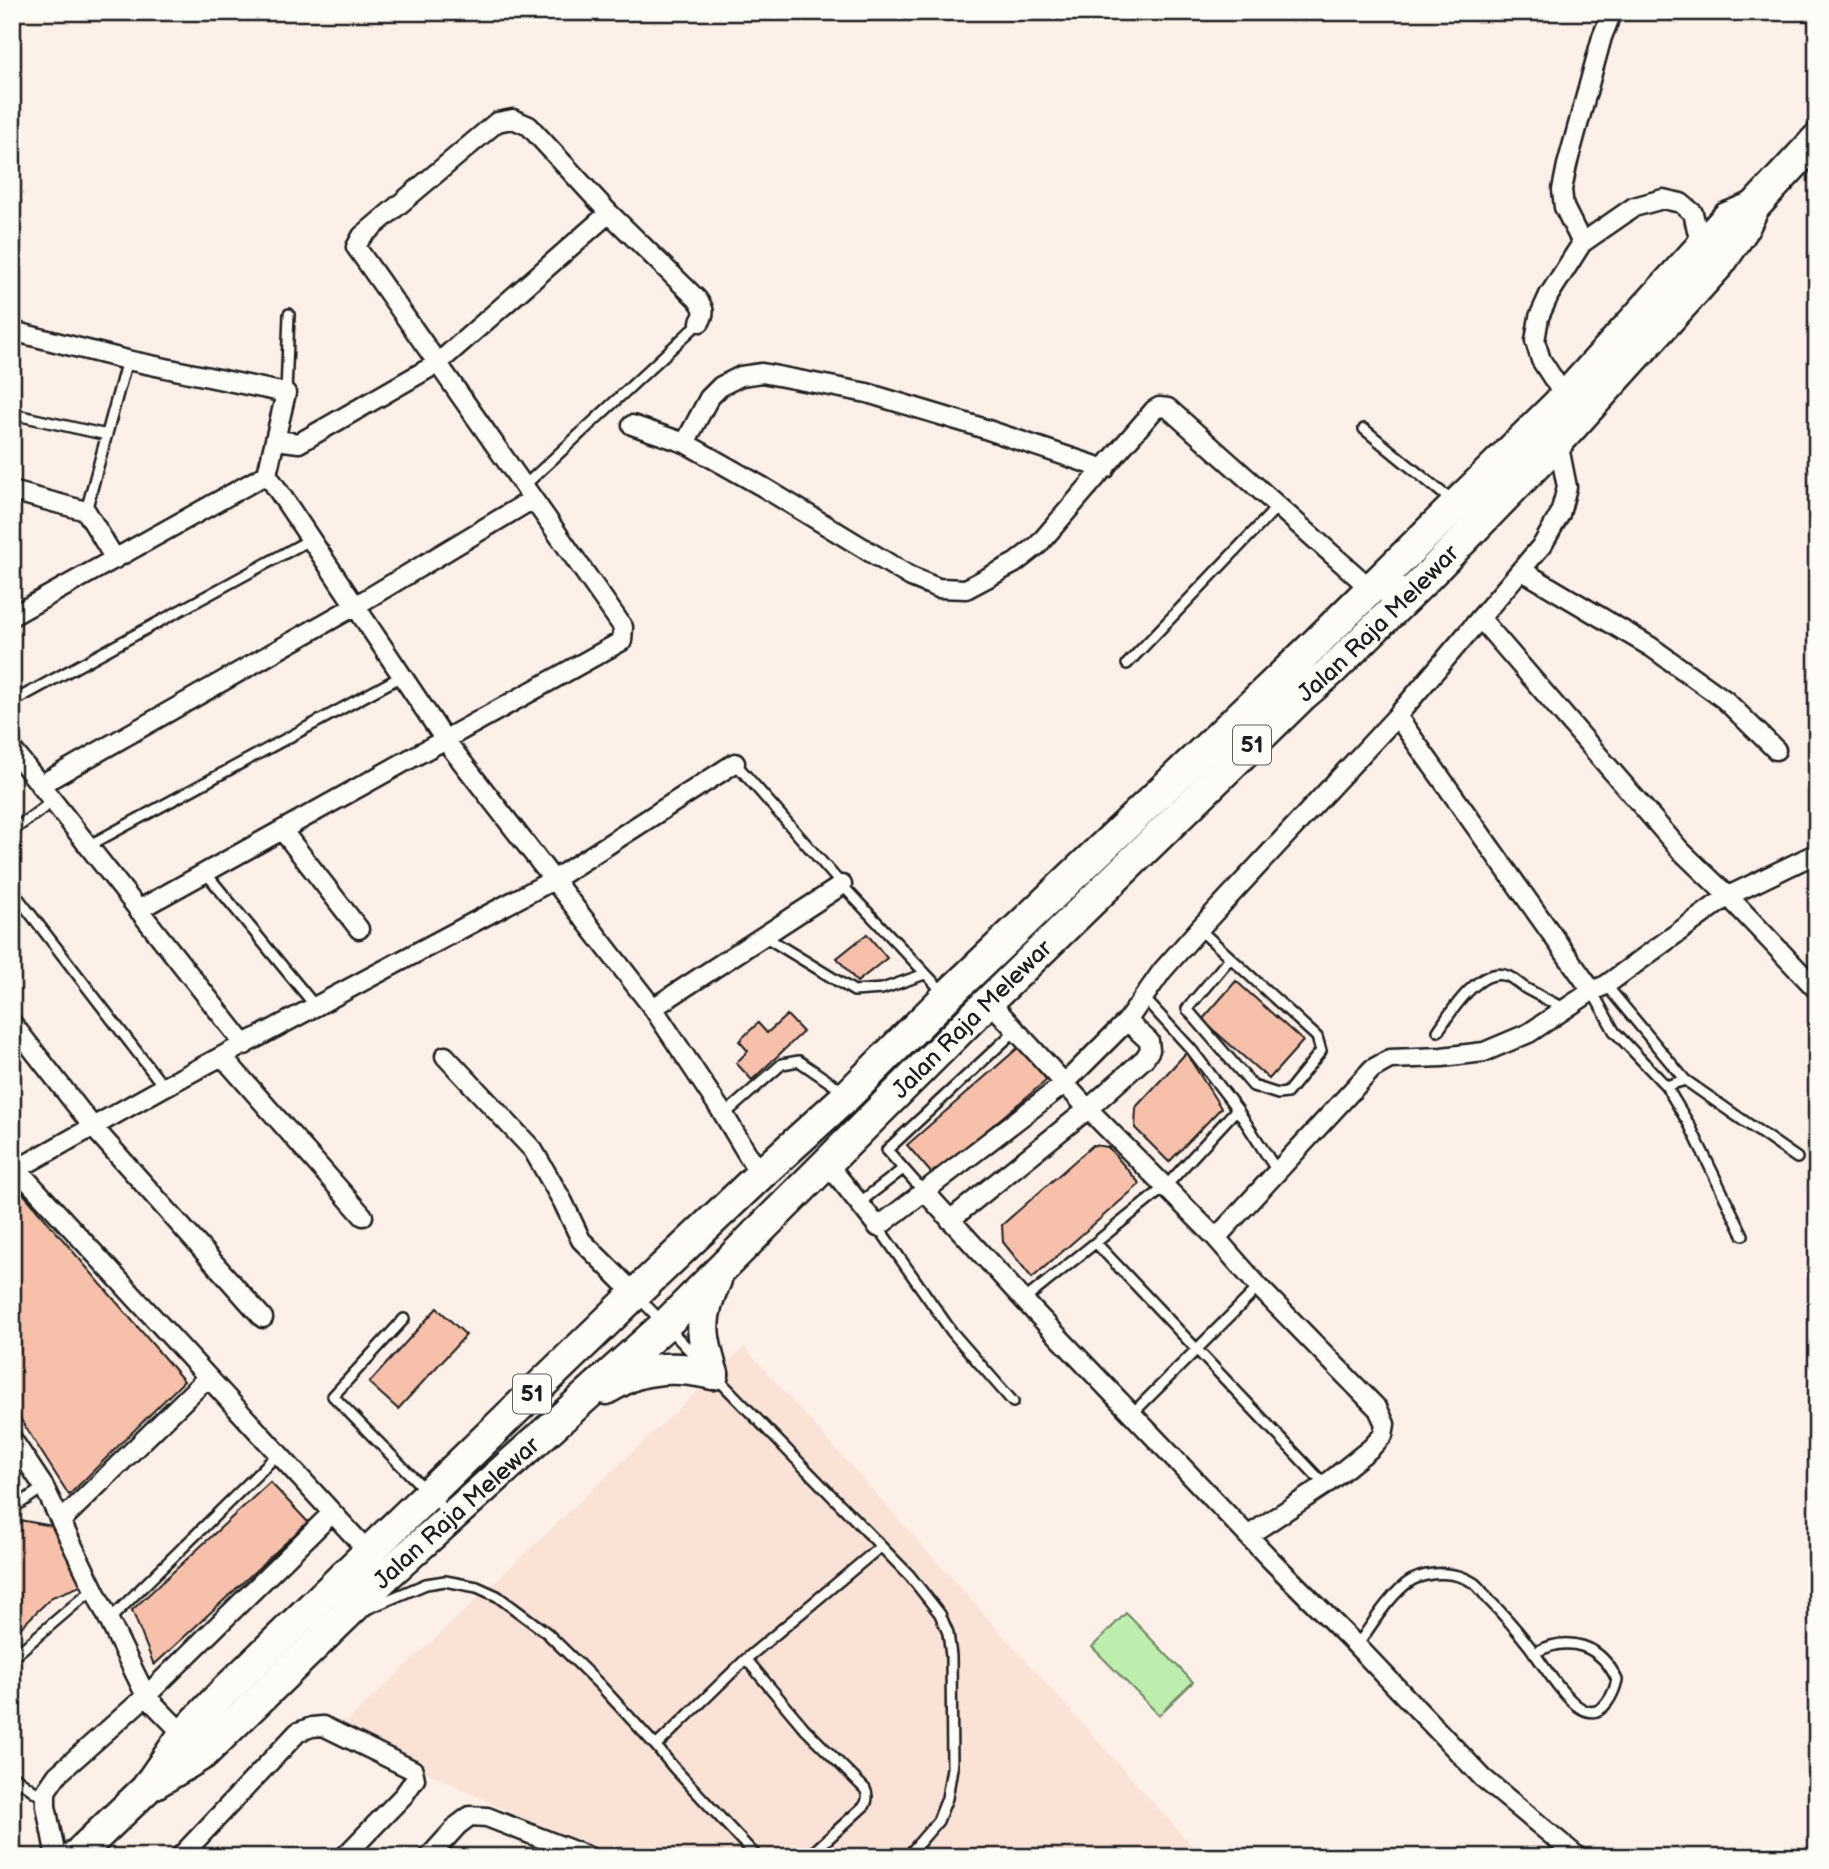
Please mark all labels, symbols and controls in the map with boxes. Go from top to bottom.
street label: Jalan Raja Melewar [1291,538,1465,708]
road number: 51 [1233,726,1271,764]
street label: Jalan Raja Melewar [886,933,1058,1104]
road number: 51 [513,1374,551,1414]
street label: Jalan Raja Melewar [367,1430,546,1595]

